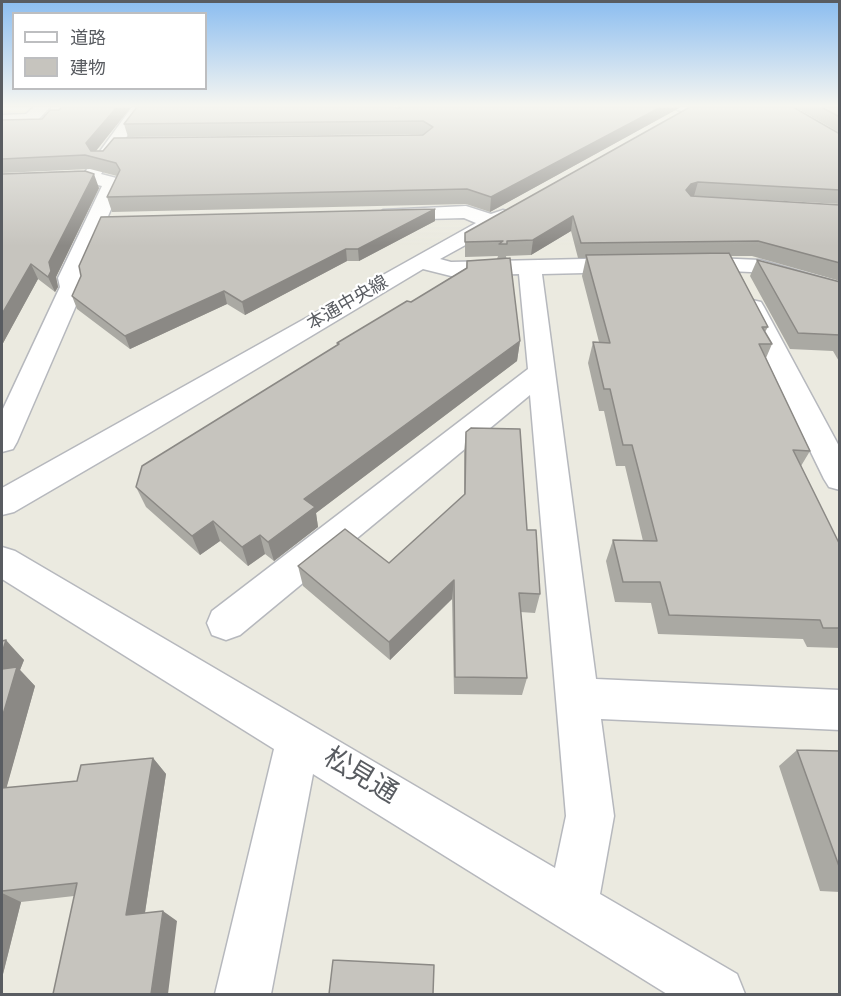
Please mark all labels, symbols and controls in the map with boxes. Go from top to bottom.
legend [12,12,207,90]
text: 道路 [70,25,106,51]
text: 建物 [70,55,106,81]
street label: 本通中央線 [304,272,392,336]
street label: 松見通 [317,742,403,812]

